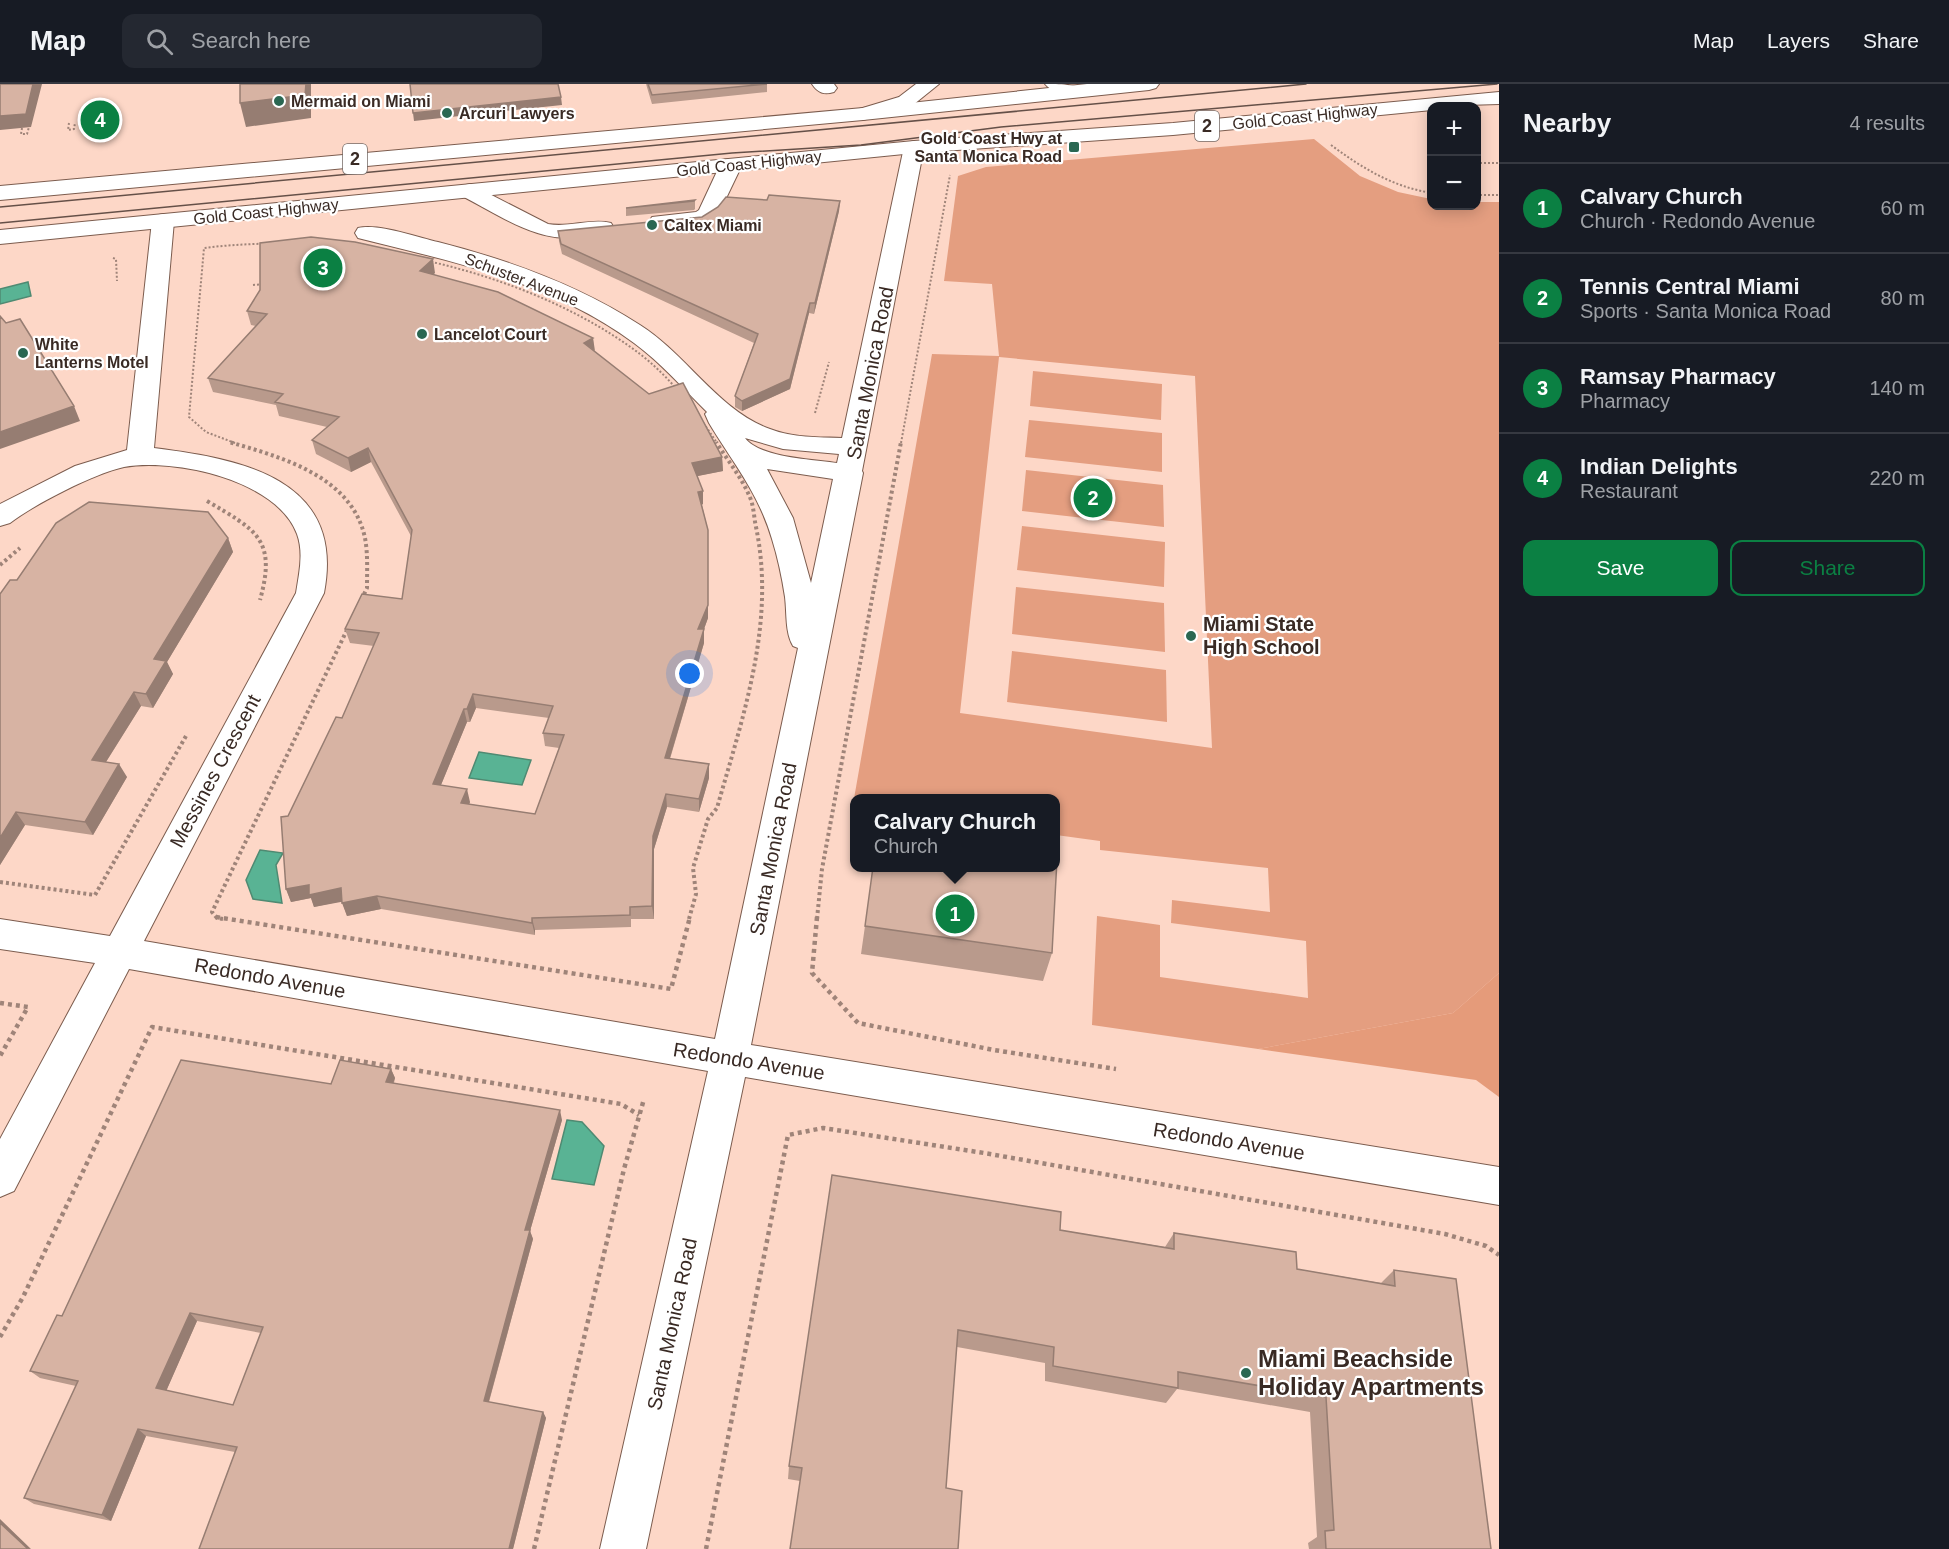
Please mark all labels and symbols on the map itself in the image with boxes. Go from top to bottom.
place label: Mermaid on Miami [291,93,431,110]
marker: Mermaid on Miami [272,94,286,108]
pin: 4 [80,98,120,142]
street label: Gold Coast Highway [1232,100,1378,133]
place label: Arcuri Lawyers [459,105,575,122]
marker: Arcuri Lawyers [440,106,454,120]
road number: 2 [1195,111,1219,141]
place label: Gold Coast Hwy at Santa Monica Road [914,130,1063,165]
marker: Gold Coast Hwy at Santa Monica Road [1067,140,1081,154]
road number: 2 [343,144,367,174]
street label: Gold Coast Highway [676,147,822,180]
street label: Gold Coast Highway [193,195,339,228]
place label: Caltex Miami [664,217,762,234]
marker: Caltex Miami [645,218,659,232]
pin: 3 [304,246,342,291]
street label: Schuster Avenue [462,250,581,309]
street label: Santa Monica Road [842,285,898,461]
place label: Lancelot Court [434,326,548,343]
marker: Lancelot Court [415,327,429,341]
place label: White Lanterns Motel [35,336,149,371]
marker: White Lanterns Motel [16,346,30,360]
pin: 2 [1074,476,1112,520]
place label: Miami State High School [1203,613,1320,658]
marker: Miami State High School [1184,629,1198,643]
your location [675,659,704,688]
street label: Messines Crescent [165,690,265,851]
street label: Santa Monica Road [745,761,801,937]
pin: 1 [936,892,974,936]
street label: Redondo Avenue [193,954,347,1002]
street label: Redondo Avenue [672,1038,826,1084]
street label: Redondo Avenue [1152,1118,1306,1164]
street label: Santa Monica Road [643,1236,701,1412]
place label: Miami Beachside Holiday Apartments [1258,1345,1484,1400]
marker: Miami Beachside Holiday Apartments [1239,1366,1253,1380]

